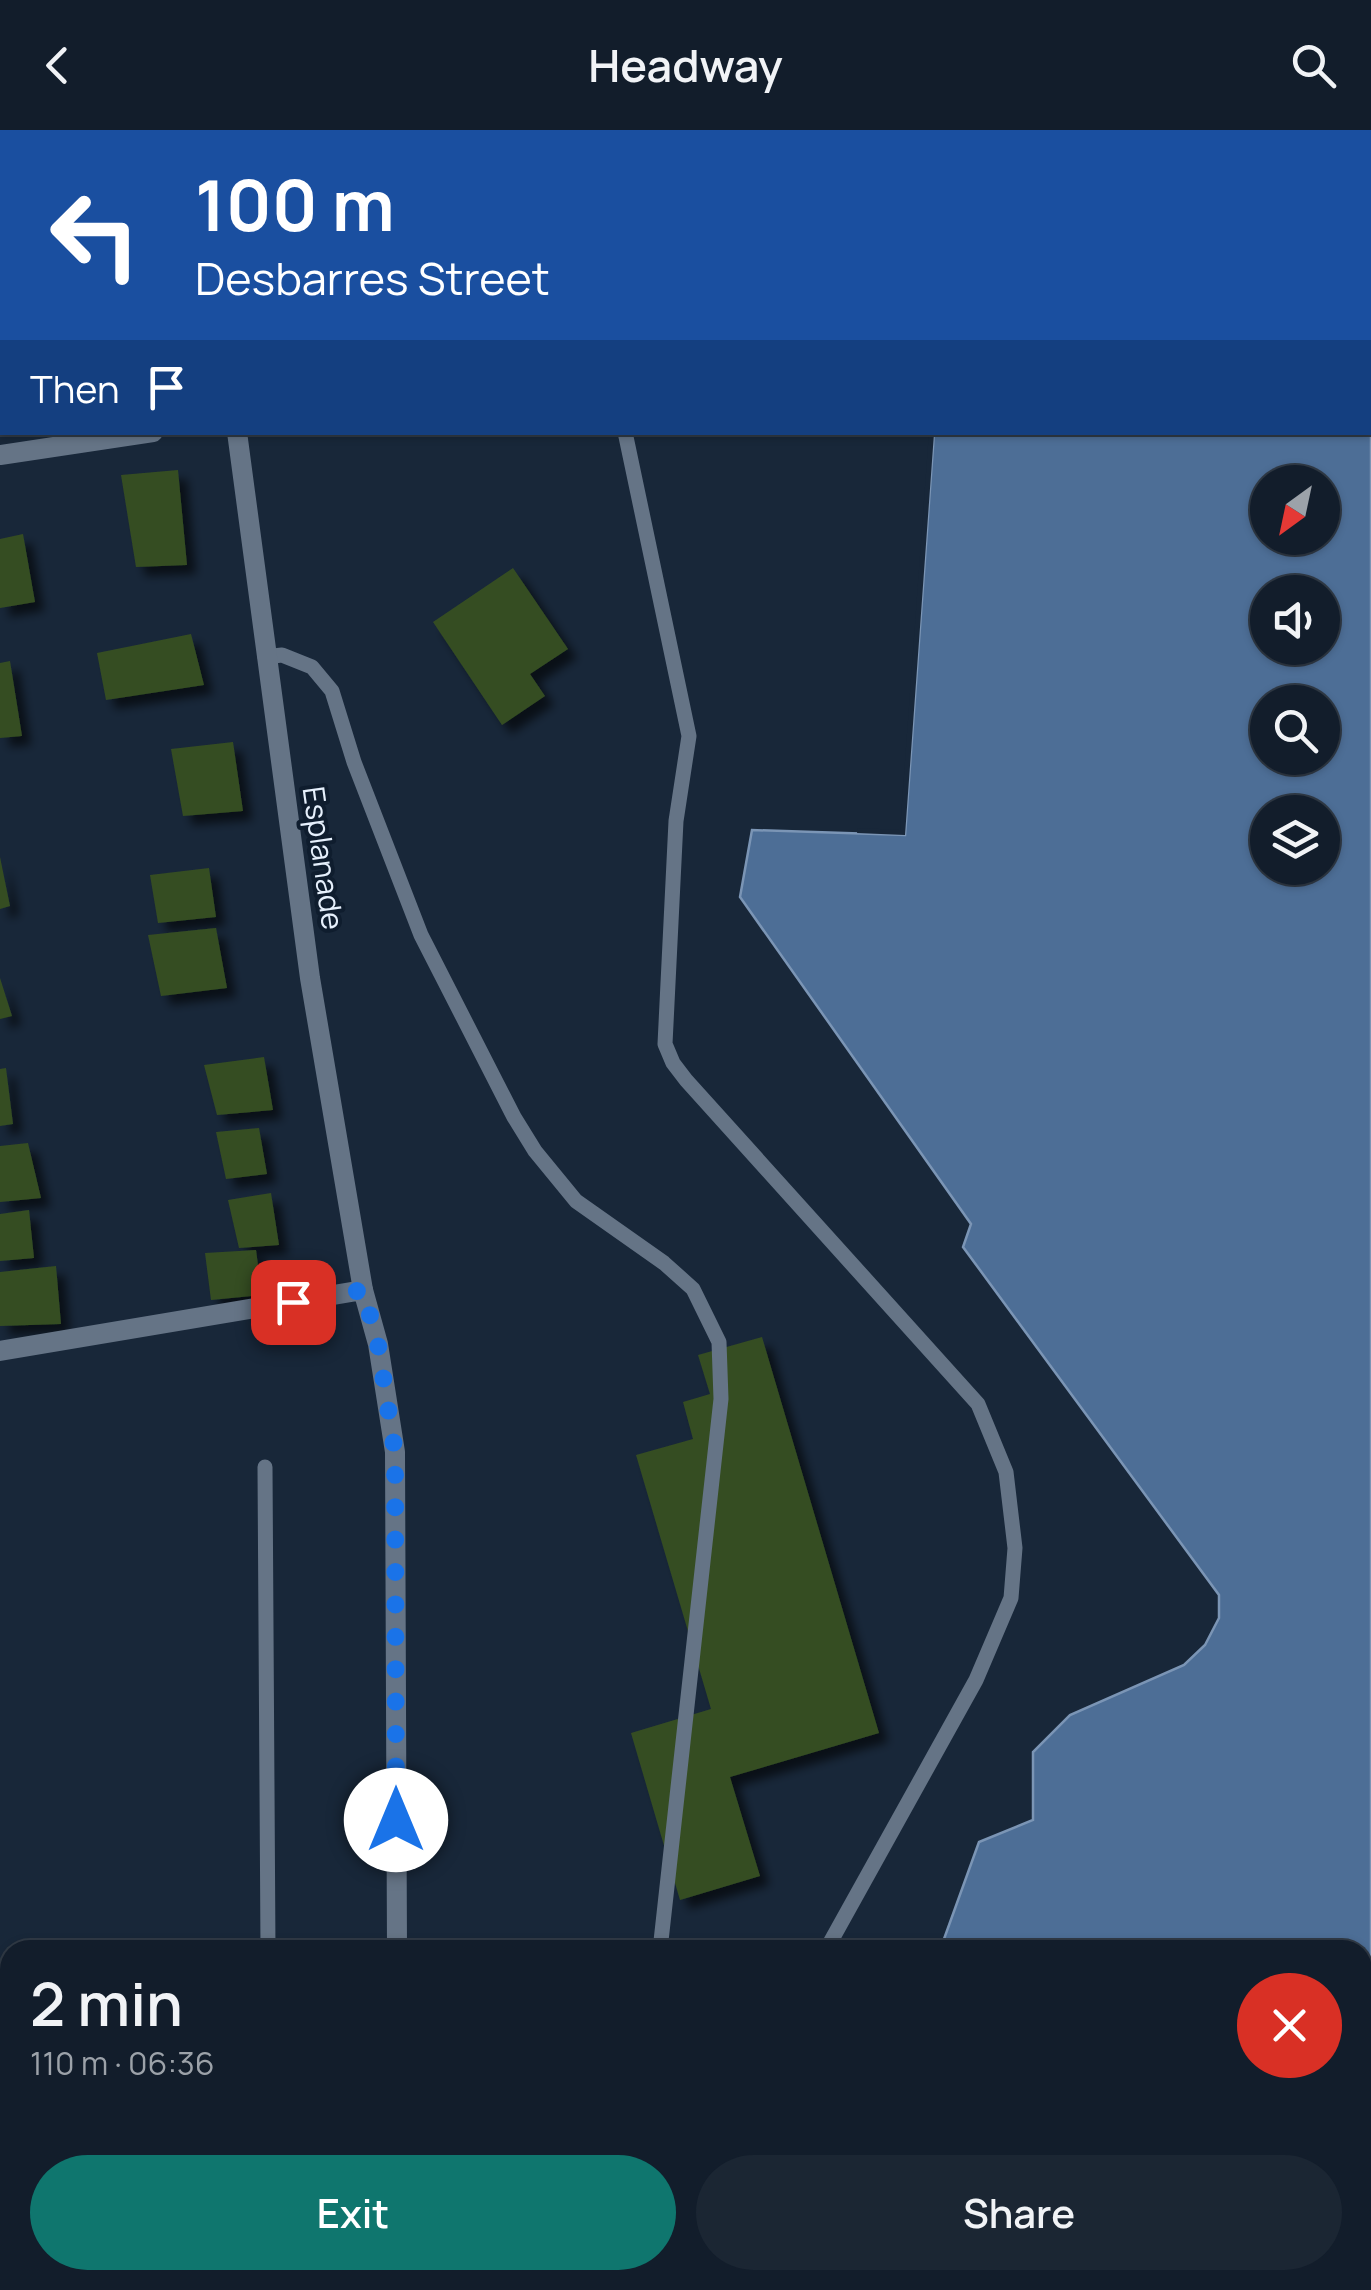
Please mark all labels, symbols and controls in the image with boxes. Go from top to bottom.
text: Headway [588,34,783,96]
icon: back [30,38,85,93]
icon: search [1286,38,1341,93]
text: 100 m [195,156,395,252]
icon: left [30,170,160,300]
text: Desbarres Street [195,247,550,309]
icon: arrive [139,360,194,415]
text: Then [30,362,119,414]
north arrow [1250,465,1340,555]
map controls [1250,465,1340,885]
button: sound [1250,575,1340,665]
button: search [1250,685,1340,775]
street label: Esplanade [294,784,354,932]
button: layers [1250,795,1340,885]
pin [251,1260,336,1345]
icon: arrive [266,1275,321,1330]
position arrow [344,1768,448,1872]
text: 2 min [30,1962,183,2044]
button: close [1237,1973,1342,2078]
text: 110 m · 06:36 [30,2041,215,2085]
button: Exit [30,2155,676,2270]
button: Share [696,2155,1342,2270]

